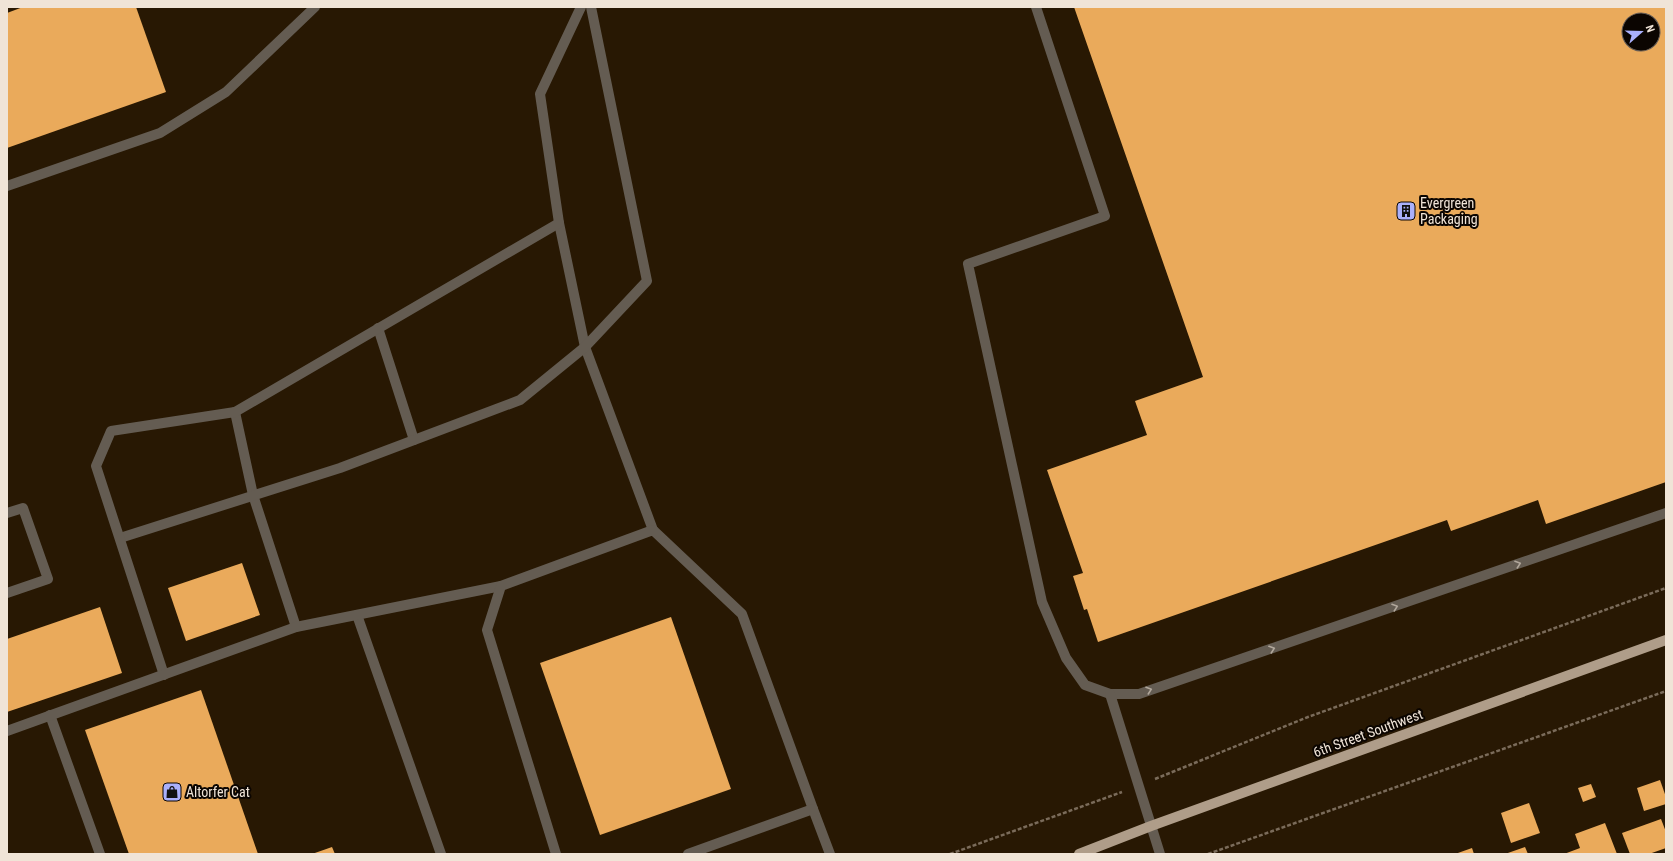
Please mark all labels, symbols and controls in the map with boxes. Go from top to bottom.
north arrow [1621,12,1661,52]
text: N [1643,23,1657,34]
place label: Evergreen Packaging [1420,195,1478,227]
building icon: Evergreen Packaging [1395,200,1417,222]
one-way arrow [1514,560,1521,569]
one-way arrow [1391,603,1398,611]
one-way arrow [1268,645,1275,654]
one-way arrow [1145,687,1152,695]
street label: 6th Street Southwest [1311,706,1425,760]
shop icon: Altorfer Cat [161,781,183,803]
place label: Altorfer Cat [186,784,250,800]

